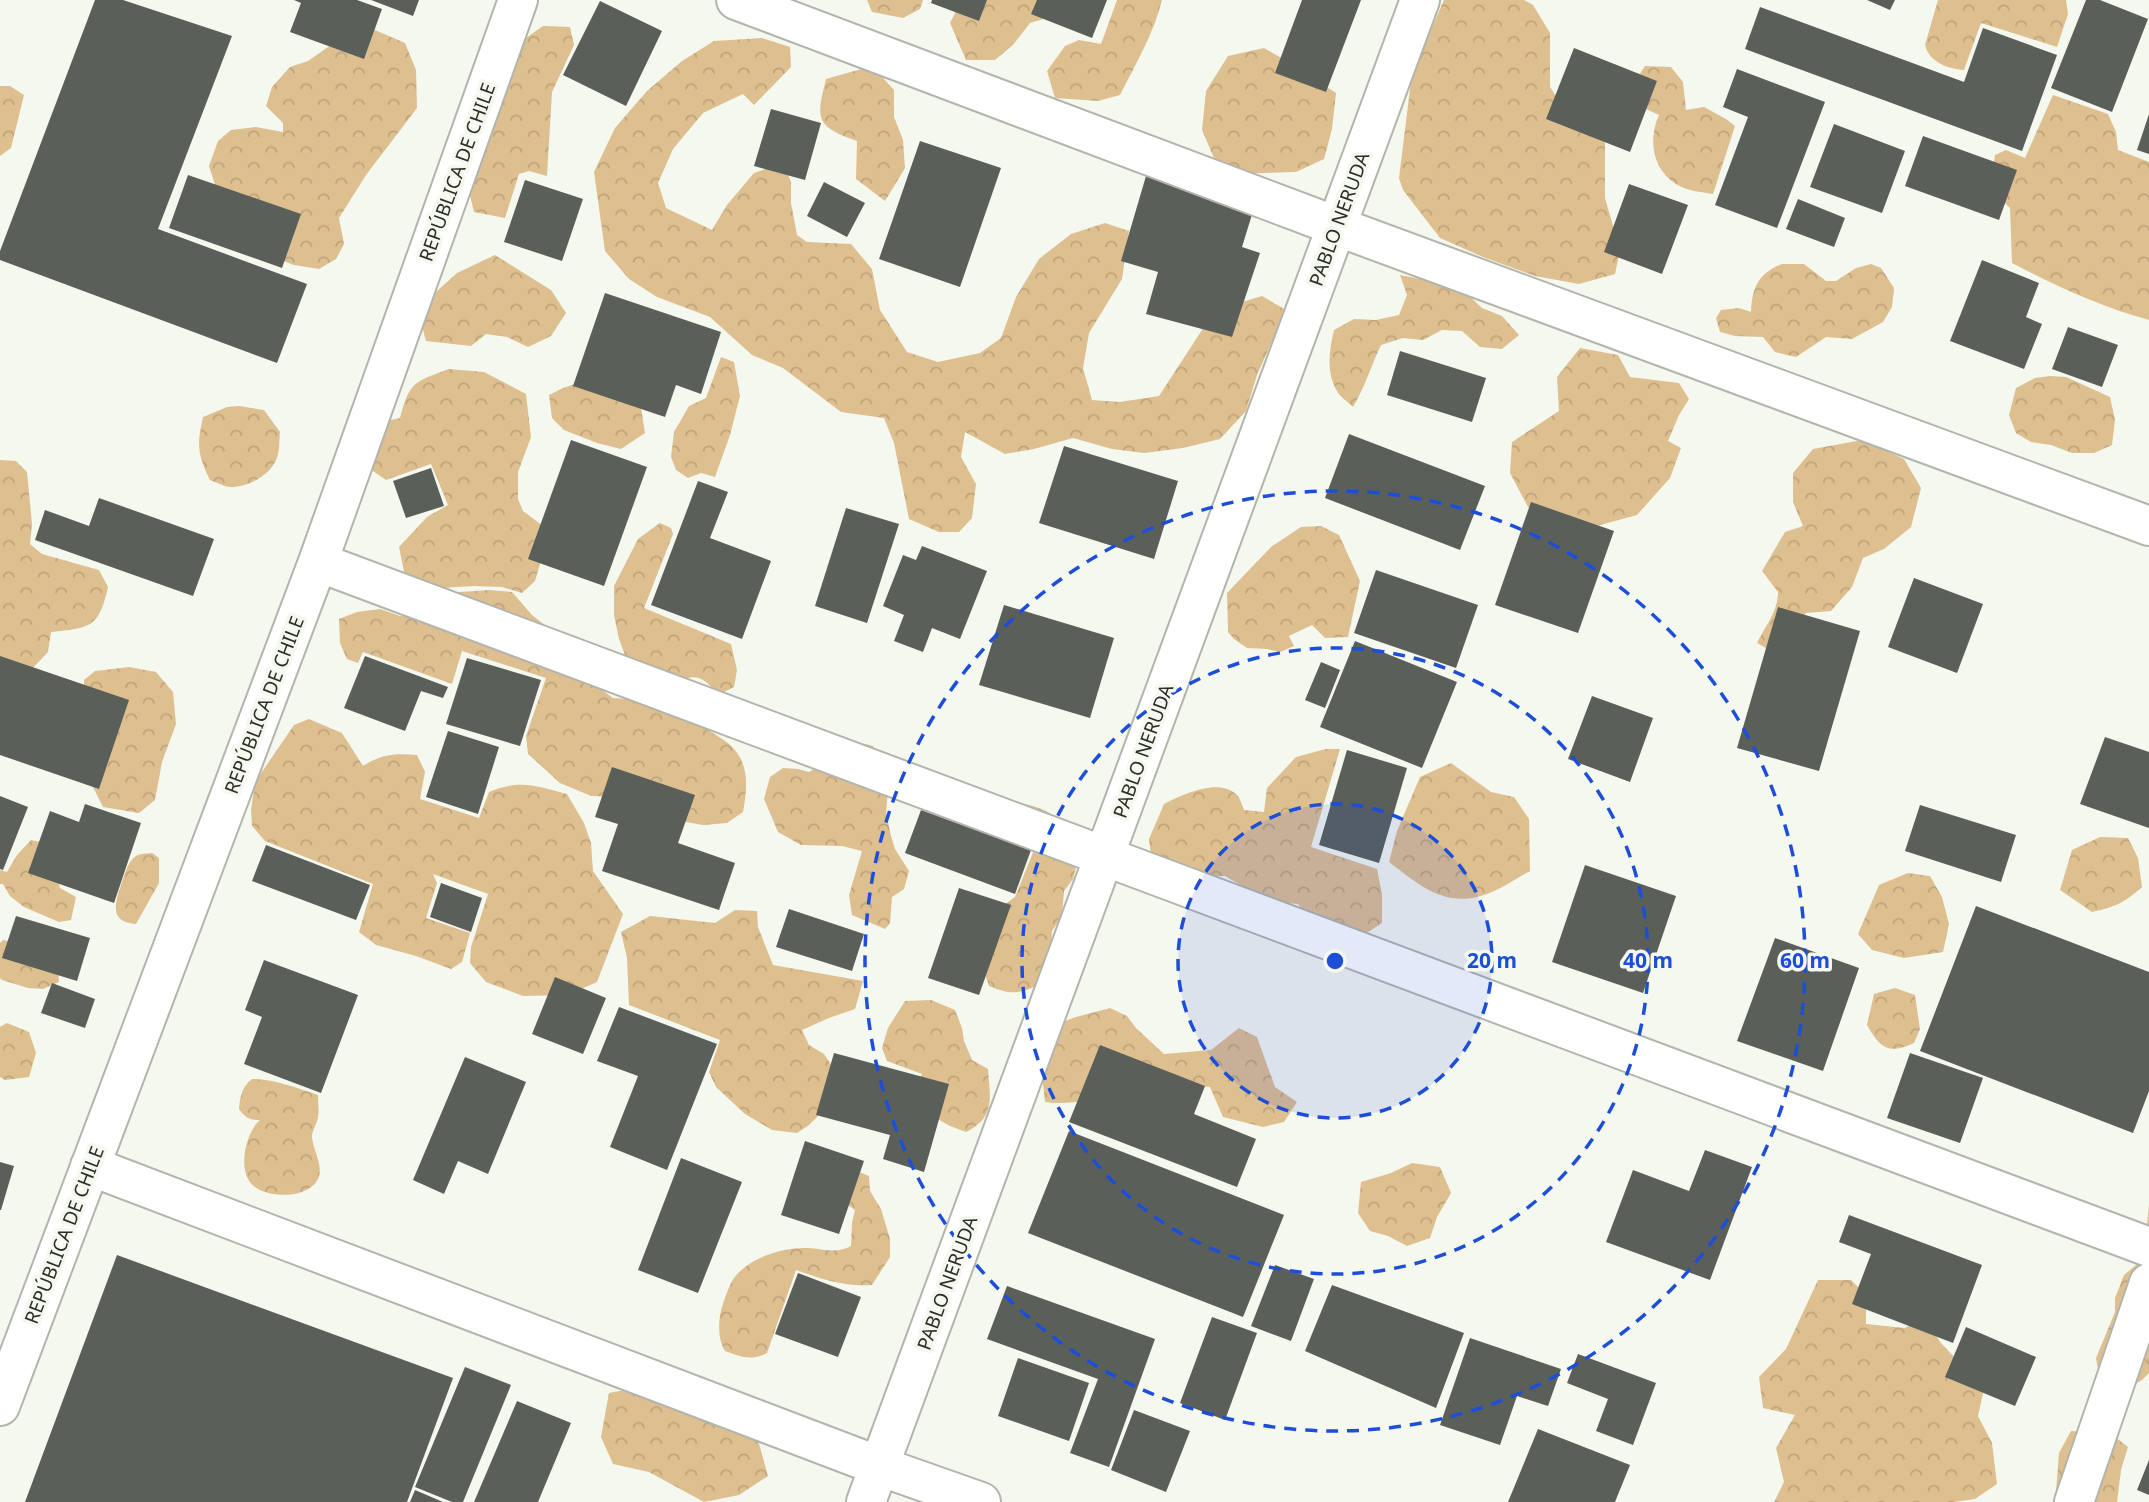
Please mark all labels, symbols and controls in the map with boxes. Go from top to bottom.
street label: REPÚBLICA DE CHILE [413,79,501,265]
street label: PABLO NERUDA [1303,148,1376,290]
street label: REPÚBLICA DE CHILE [218,613,310,797]
street label: PABLO NERUDA [1107,680,1180,822]
text: 20 m [1467,946,1517,974]
text: 40 m [1623,946,1673,974]
text: 60 m [1780,946,1830,974]
centre of rings [1323,949,1347,973]
street label: REPÚBLICA DE CHILE [18,1143,110,1327]
street label: PABLO NERUDA [911,1212,984,1354]

